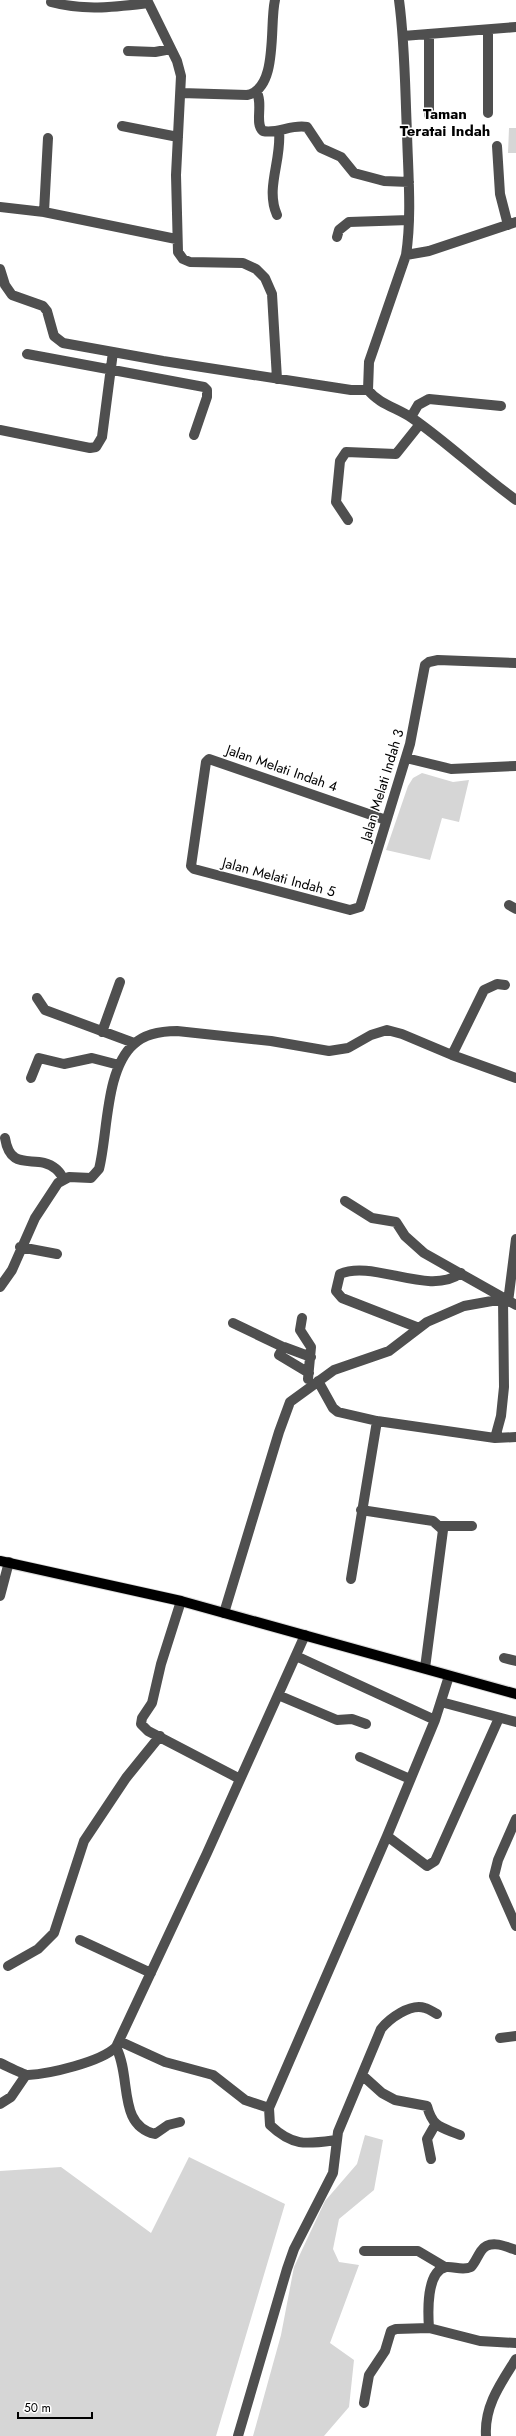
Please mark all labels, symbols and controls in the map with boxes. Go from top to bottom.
district label: Taman Teratai Indah [400,103,490,142]
street label: Jalan Melati Indah 3 [355,726,409,845]
street label: Jalan Melati Indah 4 [222,739,340,796]
street label: Jalan Melati Indah 5 [218,852,338,902]
scale bar [18,2394,92,2420]
text: 50 m [24,2399,51,2417]

